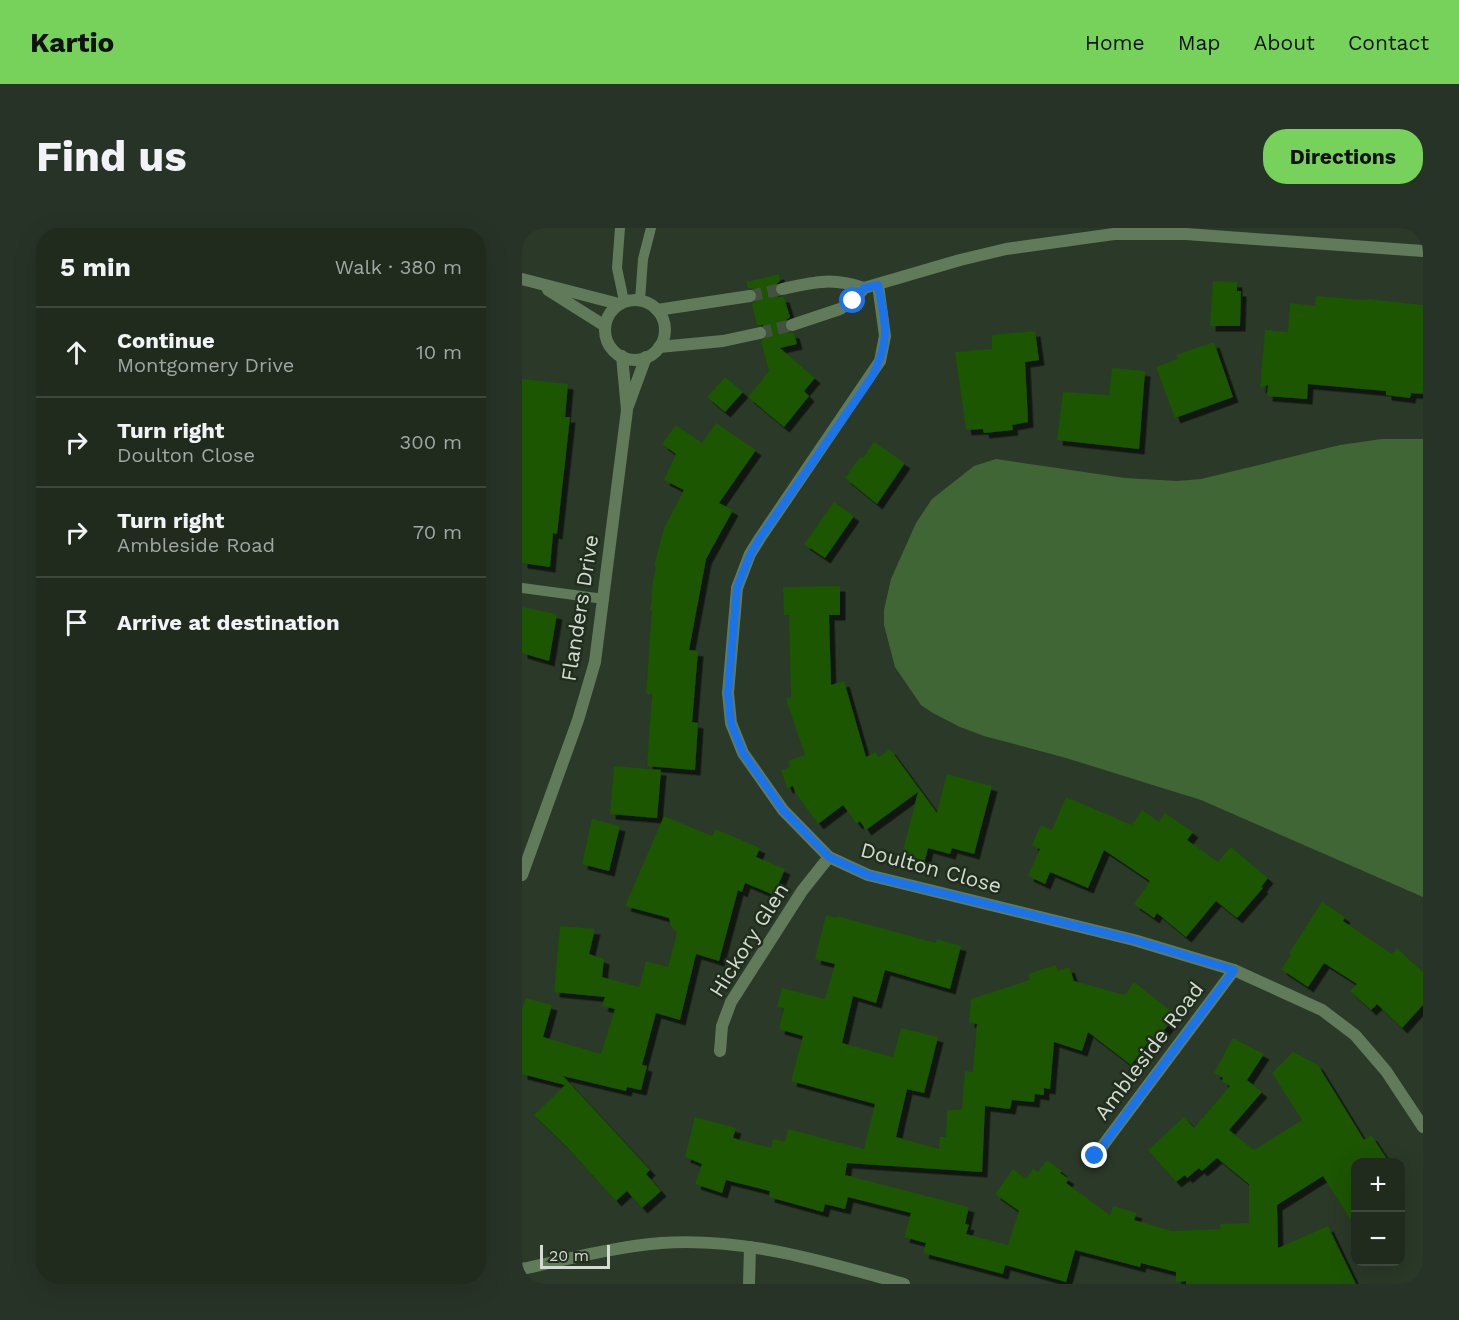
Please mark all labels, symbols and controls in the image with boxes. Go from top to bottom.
text: Kartio [30,26,114,59]
text: Home [1085,30,1145,55]
text: Map [1178,30,1221,55]
text: About [1254,30,1315,55]
text: Contact [1348,30,1429,55]
button: Directions [1263,129,1423,184]
text: Find us [36,132,187,181]
text: 5 min [60,252,131,282]
text: Walk · 380 m [335,255,462,279]
route start [839,287,865,313]
text: Continue [117,328,215,353]
icon: ahead [60,336,93,369]
text: 10 m [416,340,462,364]
text: Montgomery Drive [117,353,294,377]
text: Turn right [117,418,224,443]
icon: right [60,426,93,459]
text: 300 m [400,430,462,454]
text: Doulton Close [117,443,255,467]
text: Turn right [117,508,224,533]
icon: right [60,516,93,549]
text: 70 m [413,520,462,544]
text: Ambleside Road [117,533,275,557]
street label: Flanders Drive [556,533,603,683]
icon: arrive [60,606,93,639]
text: Arrive at destination [117,610,340,635]
street label: Doulton Close [858,837,1004,898]
street label: Hickory Glen [704,878,794,1001]
street label: Ambleside Road [1089,977,1209,1124]
route end [1081,1142,1107,1168]
map controls [1351,1158,1405,1266]
button: + [1351,1158,1405,1212]
button: − [1351,1212,1405,1266]
scale bar [540,1242,610,1270]
text: 20 m [549,1246,589,1265]

